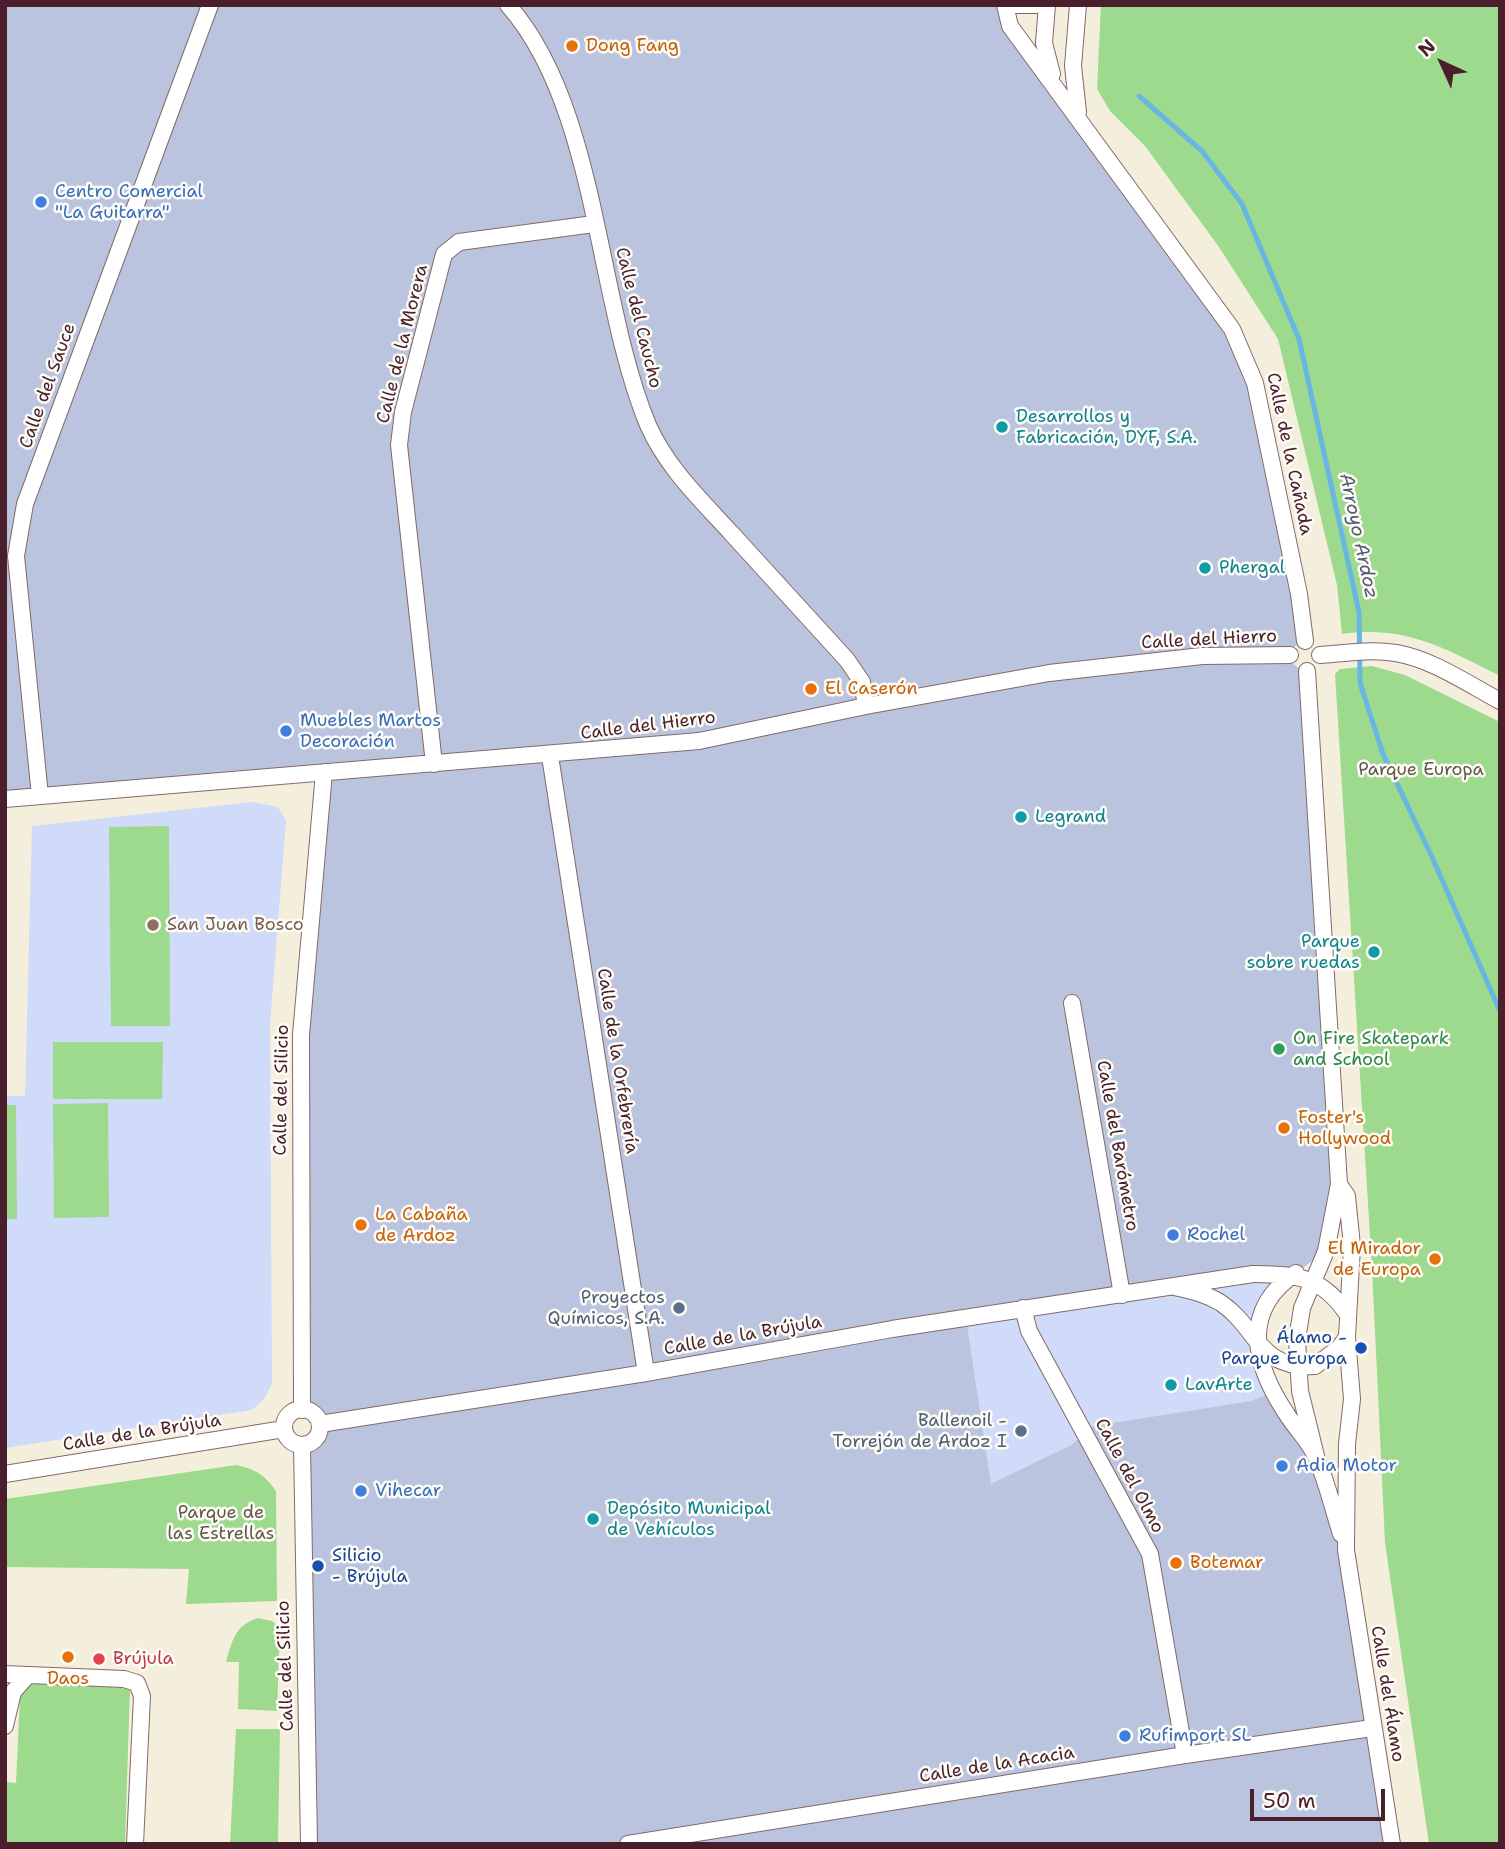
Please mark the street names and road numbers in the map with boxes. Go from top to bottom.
street label: Calle del Caucho [610,245,666,391]
street label: Calle de la Morera [373,262,433,426]
street label: Calle del Sauce [15,320,81,452]
street label: Calle de la Cañada [1261,371,1317,537]
street label: Calle del Hierro [1141,626,1277,654]
street label: Calle del Hierro [579,707,717,745]
street label: Calle de la Orfebrería [592,967,642,1155]
street label: Calle del Silicio [270,1024,294,1156]
street label: Calle del Barómetro [1091,1059,1143,1233]
street label: Calle de la Brújula [662,1311,824,1361]
street label: Calle de la Brújula [61,1410,223,1456]
street label: Calle del Olmo [1090,1415,1168,1537]
street label: Calle del Silicio [273,1600,299,1732]
street label: Calle del Álamo [1366,1624,1408,1764]
street label: Calle de la Acacia [918,1742,1076,1788]

